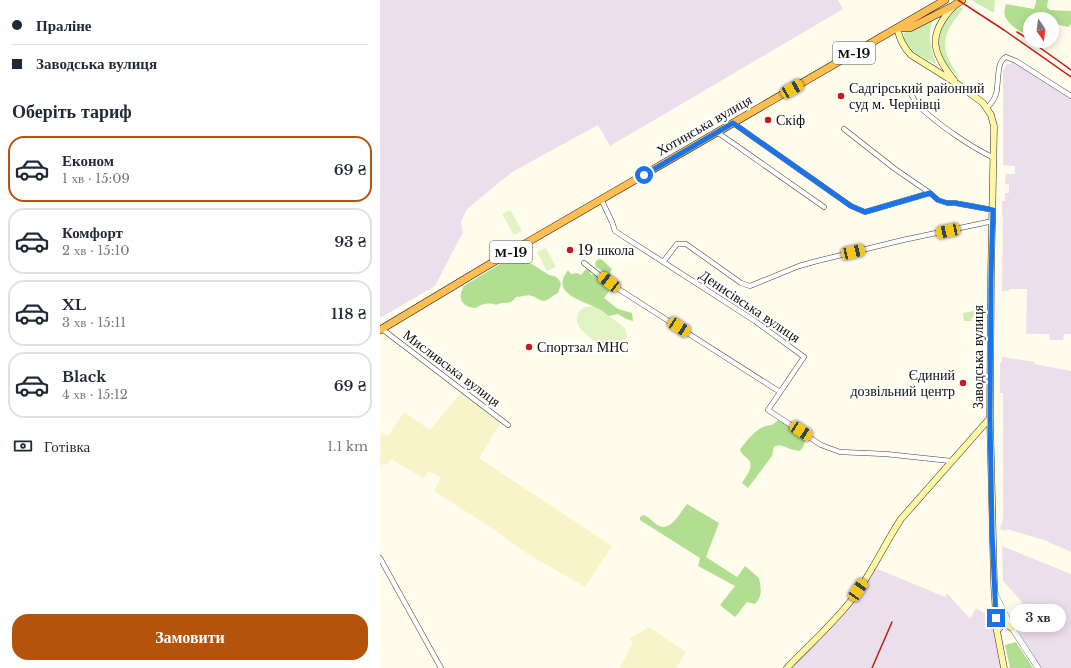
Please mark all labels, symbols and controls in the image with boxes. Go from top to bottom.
north arrow [1023,12,1059,48]
map controls [1023,12,1059,48]
text: Праліне [36,16,92,35]
road number: М-19 [833,42,875,64]
text: Заводська вулиця [36,54,157,73]
car [779,78,805,100]
place label: Садгірський районний суд м. Чернівці [849,79,985,113]
street label: Хотинська вулиця [653,90,756,160]
marker: Садгірський районний суд м. Чернівці [836,91,846,101]
text: Оберіть тариф [12,101,132,123]
place label: Скіф [776,111,805,129]
marker: Скіф [763,115,773,125]
icon: car [14,151,50,187]
text: Економ [62,151,114,170]
text: 69 ₴ [334,160,366,179]
route start [635,166,653,184]
text: 1 хв · 15:09 [62,170,130,187]
icon: car [14,223,50,259]
text: Комфорт [62,223,123,242]
car [935,223,961,239]
text: 93 ₴ [334,232,366,251]
road number: М-19 [490,241,532,263]
place label: 19 школа [578,241,635,259]
text: 2 хв · 15:10 [62,242,130,259]
car [840,243,866,261]
marker: 19 школа [565,245,575,255]
street label: Денисівська вулиця [696,266,804,347]
car [596,270,622,294]
icon: car [14,295,50,331]
text: XL [62,295,86,314]
text: 118 ₴ [331,304,366,323]
street label: Заводська вулиця [969,305,987,409]
text: 3 хв · 15:11 [62,314,126,331]
car [666,315,692,339]
street label: Мисливська вулиця [400,325,505,411]
place label: Спортзал МНС [537,338,629,356]
marker: Спортзал МНС [524,342,534,352]
place label: Єдиний дозвільний центр [850,366,955,400]
icon: car [14,367,50,403]
text: Black [62,367,106,386]
text: 69 ₴ [334,376,366,395]
marker: Єдиний дозвільний центр [958,378,968,388]
text: 4 хв · 15:12 [62,386,128,403]
car [788,419,814,443]
icon: cash [12,435,34,457]
text: Готівка [44,437,90,456]
text: 1.1 km [327,438,368,455]
car [846,577,870,603]
callout: 3 хв [1010,604,1066,632]
route end [987,609,1005,627]
text: 3 хв [1025,609,1051,626]
button: Замовити [12,614,368,660]

